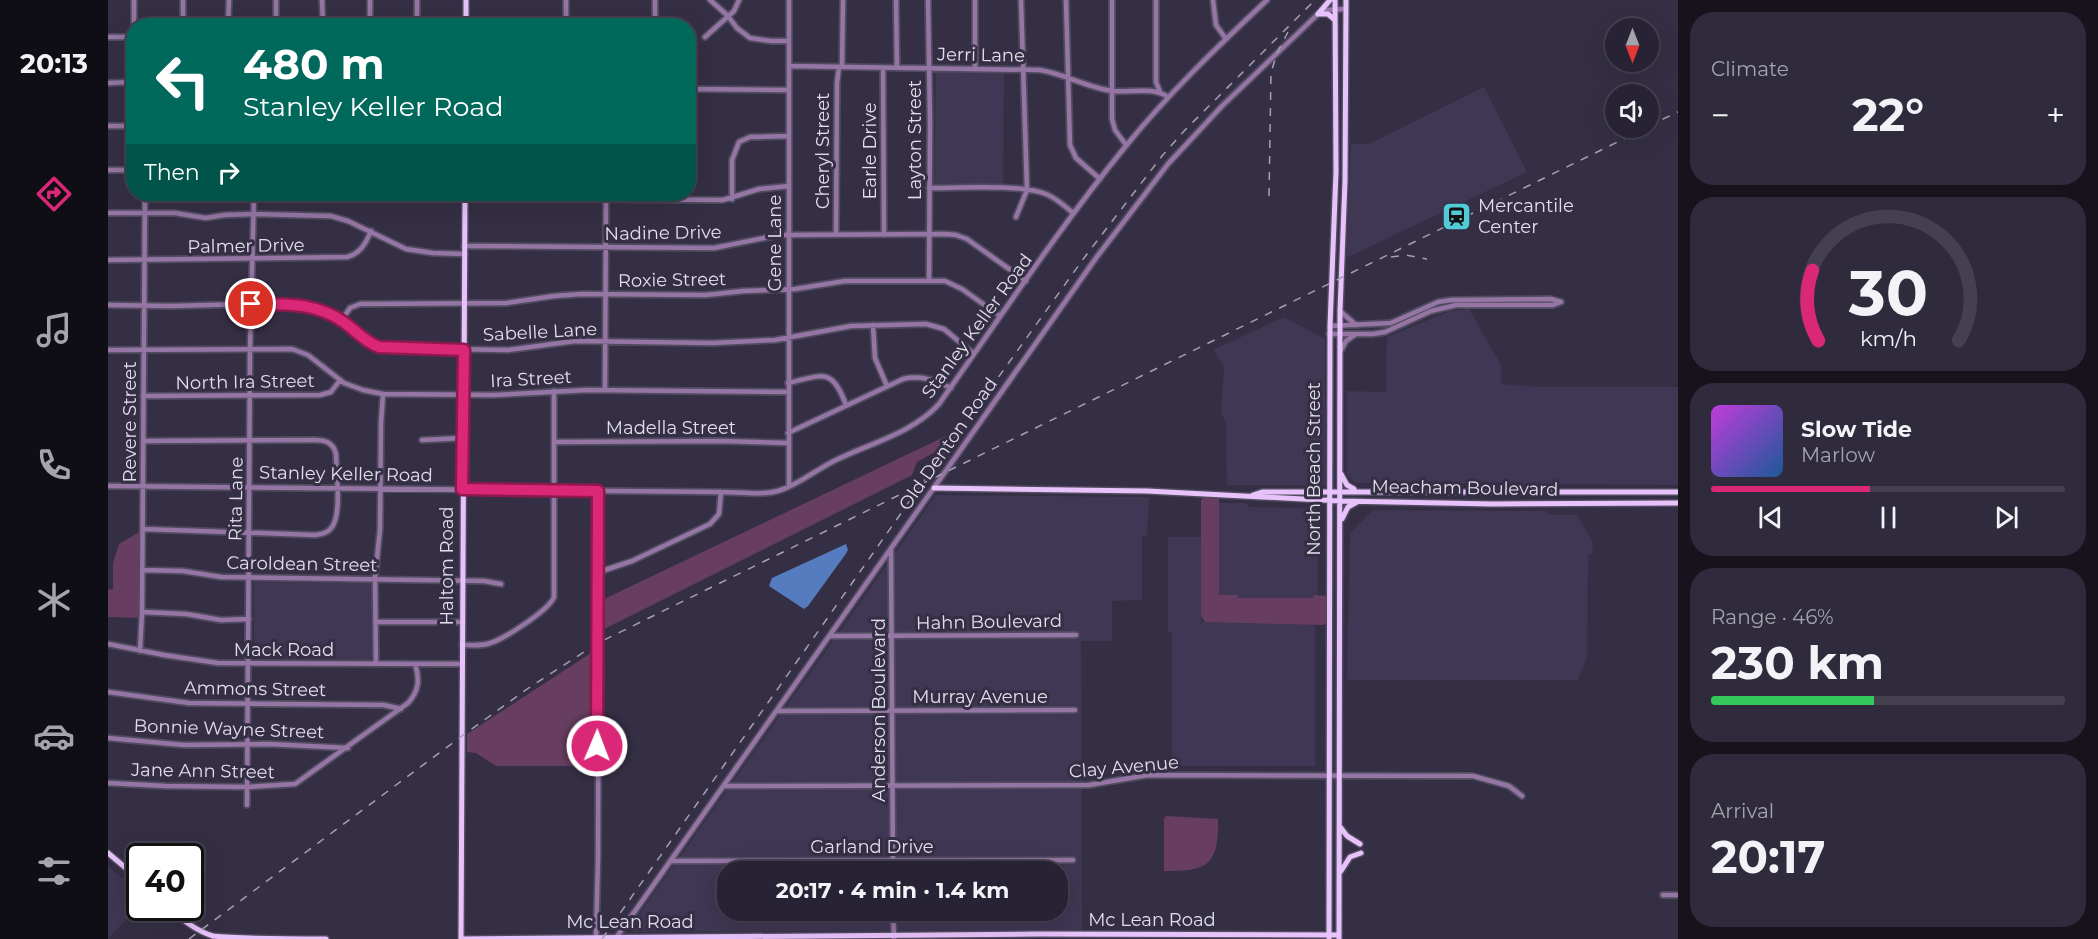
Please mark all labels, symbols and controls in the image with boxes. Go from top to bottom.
north arrow [1605,18,1659,72]
map controls [1605,18,1659,138]
text: 480 m [243,38,385,90]
icon: left [144,42,222,120]
street label: Jerri Lane [936,43,1025,67]
text: 20:13 [20,47,88,80]
text: Climate [1711,57,1789,81]
street label: Layton Street [904,80,926,200]
button: sound [1605,84,1659,138]
text: 22° [1852,87,1924,142]
text: Stanley Keller Road [243,90,504,123]
street label: Cheryl Street [812,93,834,209]
text: − [1711,95,1730,135]
text: + [2046,95,2065,135]
street label: Earle Drive [859,102,881,200]
icon: right [212,156,245,189]
text: Then [144,159,200,186]
icon: directions [33,173,75,215]
street label: Gene Lane [764,194,786,291]
place label: Mercantile Center [1478,195,1574,238]
station icon: Mercantile Center [1441,200,1473,232]
street label: Nadine Drive [604,221,722,245]
street label: Palmer Drive [187,234,305,258]
street label: Stanley Keller Road [917,249,1037,403]
text: 30 [1847,255,1928,331]
street label: Roxie Street [618,268,726,292]
pin [225,278,276,329]
icon: arrive [234,287,267,320]
icon: music [33,309,75,351]
street label: Sabelle Lane [482,318,598,346]
text: km/h [1859,326,1917,352]
street label: Revere Street [119,361,141,483]
street label: Ira Street [490,366,572,392]
street label: North Ira Street [175,370,315,394]
street label: Old Denton Road [894,373,1002,515]
street label: North Beach Street [1303,382,1325,556]
text: Slow Tide [1801,416,1912,443]
street label: Madella Street [606,417,736,439]
text: Marlow [1801,443,1875,467]
icon: phone [33,444,75,486]
street label: Rita Lane [224,457,248,541]
street label: Stanley Keller Road [259,461,433,487]
street label: Meacham Boulevard [1371,475,1559,501]
icon: previous [1754,501,1787,534]
icon: pause [1872,501,1905,534]
icon: next [1990,501,2023,534]
street label: Haltom Road [436,506,458,626]
street label: Caroldean Street [226,552,378,576]
icon: climate [33,579,75,621]
text: Range · 46% [1711,605,1834,629]
street label: Hahn Boulevard [916,610,1062,634]
street label: Anderson Boulevard [868,618,890,802]
text: 230 km [1711,635,1884,690]
street label: Mack Road [234,639,334,661]
street label: Ammons Street [184,677,326,701]
street label: Murray Avenue [912,686,1048,708]
position arrow [565,714,629,778]
icon: car [33,715,75,757]
street label: Bonnie Wayne Street [133,715,325,743]
street label: Clay Avenue [1068,751,1180,783]
street label: Jane Ann Street [130,759,275,783]
text: Arrival [1711,799,1774,823]
text: 20:17 [1711,829,1825,884]
street label: Garland Drive [810,836,934,858]
speed limit sign: 40 [126,843,204,921]
icon: filters [33,850,75,892]
text: 20:17 · 4 min · 1.4 km [776,877,1009,904]
street label: Mc Lean Road [1088,909,1216,931]
street label: Mc Lean Road [566,911,694,933]

